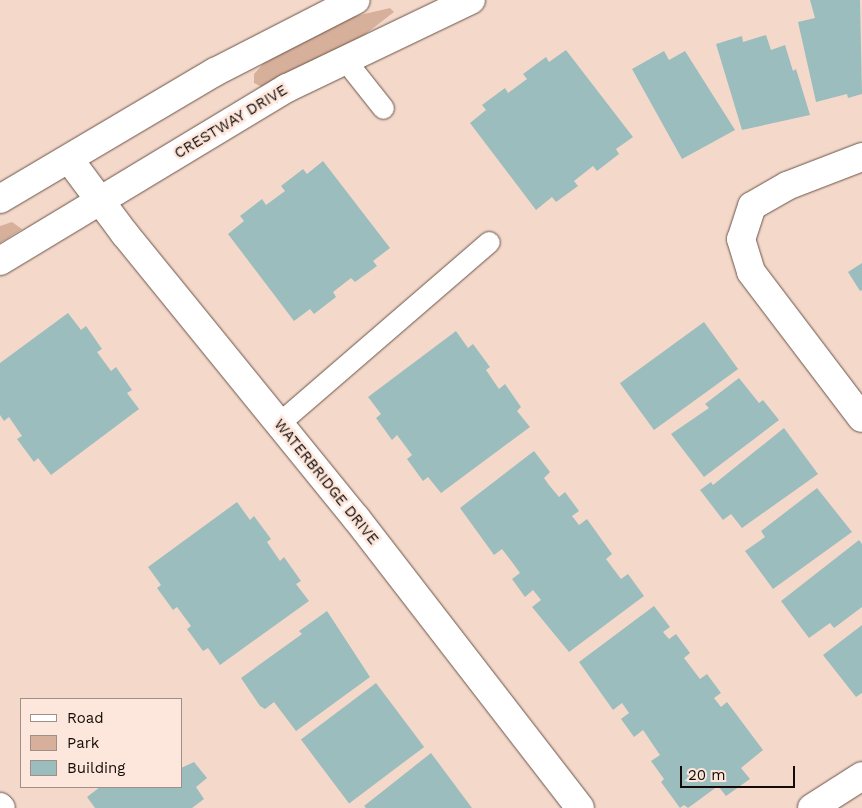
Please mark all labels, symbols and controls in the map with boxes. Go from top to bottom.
street label: CRESTWAY DRIVE [171,81,291,163]
street label: WATERBRIDGE DRIVE [270,416,382,548]
legend [20,698,182,788]
text: Road [67,709,104,727]
text: Park [67,734,99,752]
scale bar [682,756,797,788]
text: Building [67,759,125,777]
text: 20 m [688,766,726,784]

